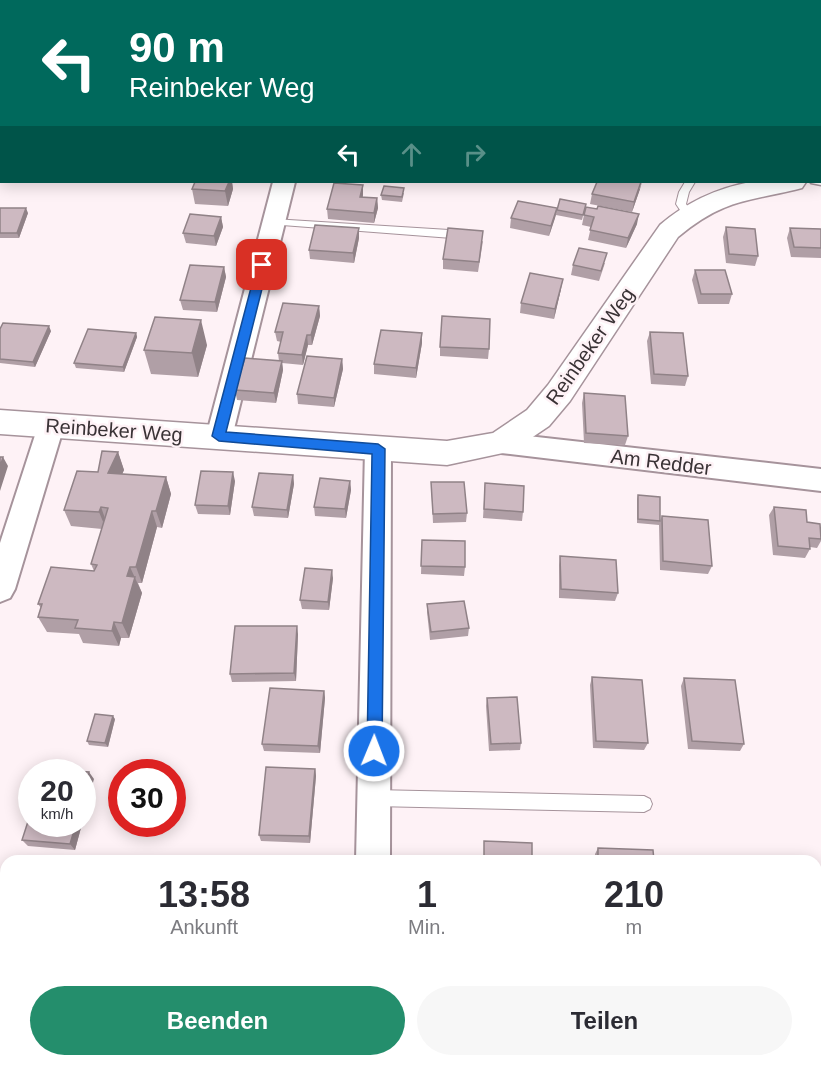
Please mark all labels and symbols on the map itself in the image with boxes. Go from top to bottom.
pin [236,239,287,290]
street label: Reinbeker Weg [542,283,638,409]
street label: Reinbeker Weg [45,414,183,446]
street label: Am Redder [609,445,713,479]
position arrow [342,719,406,783]
speed limit sign: 30 [108,759,186,837]

